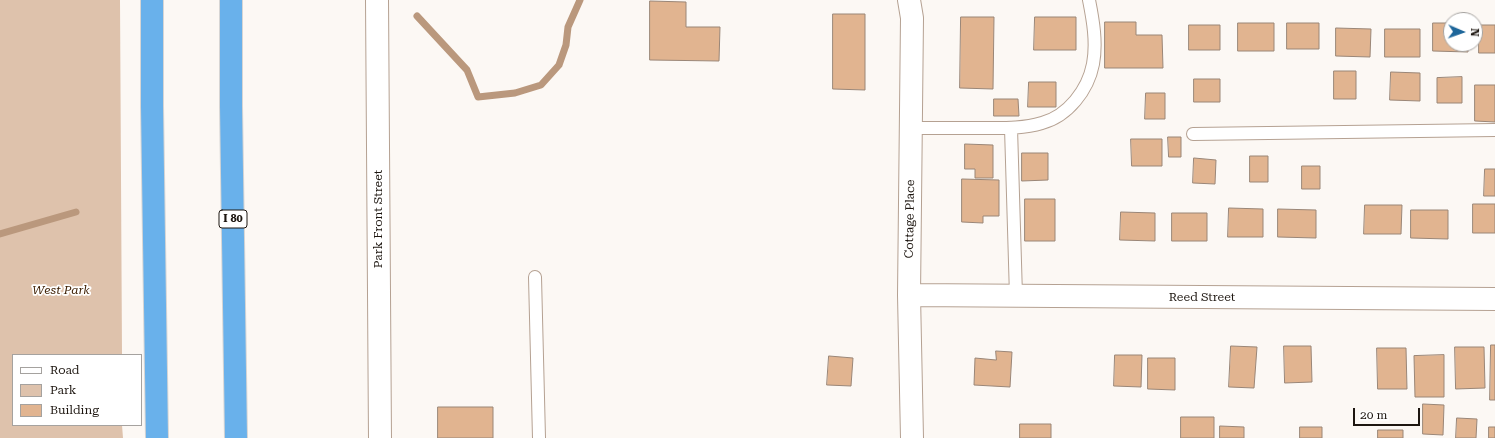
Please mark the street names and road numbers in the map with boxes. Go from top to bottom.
street label: Park Front Street [371,170,385,268]
street label: Cottage Place [902,180,918,258]
road number: I 80 [219,210,247,228]
street label: Reed Street [1169,290,1235,304]

